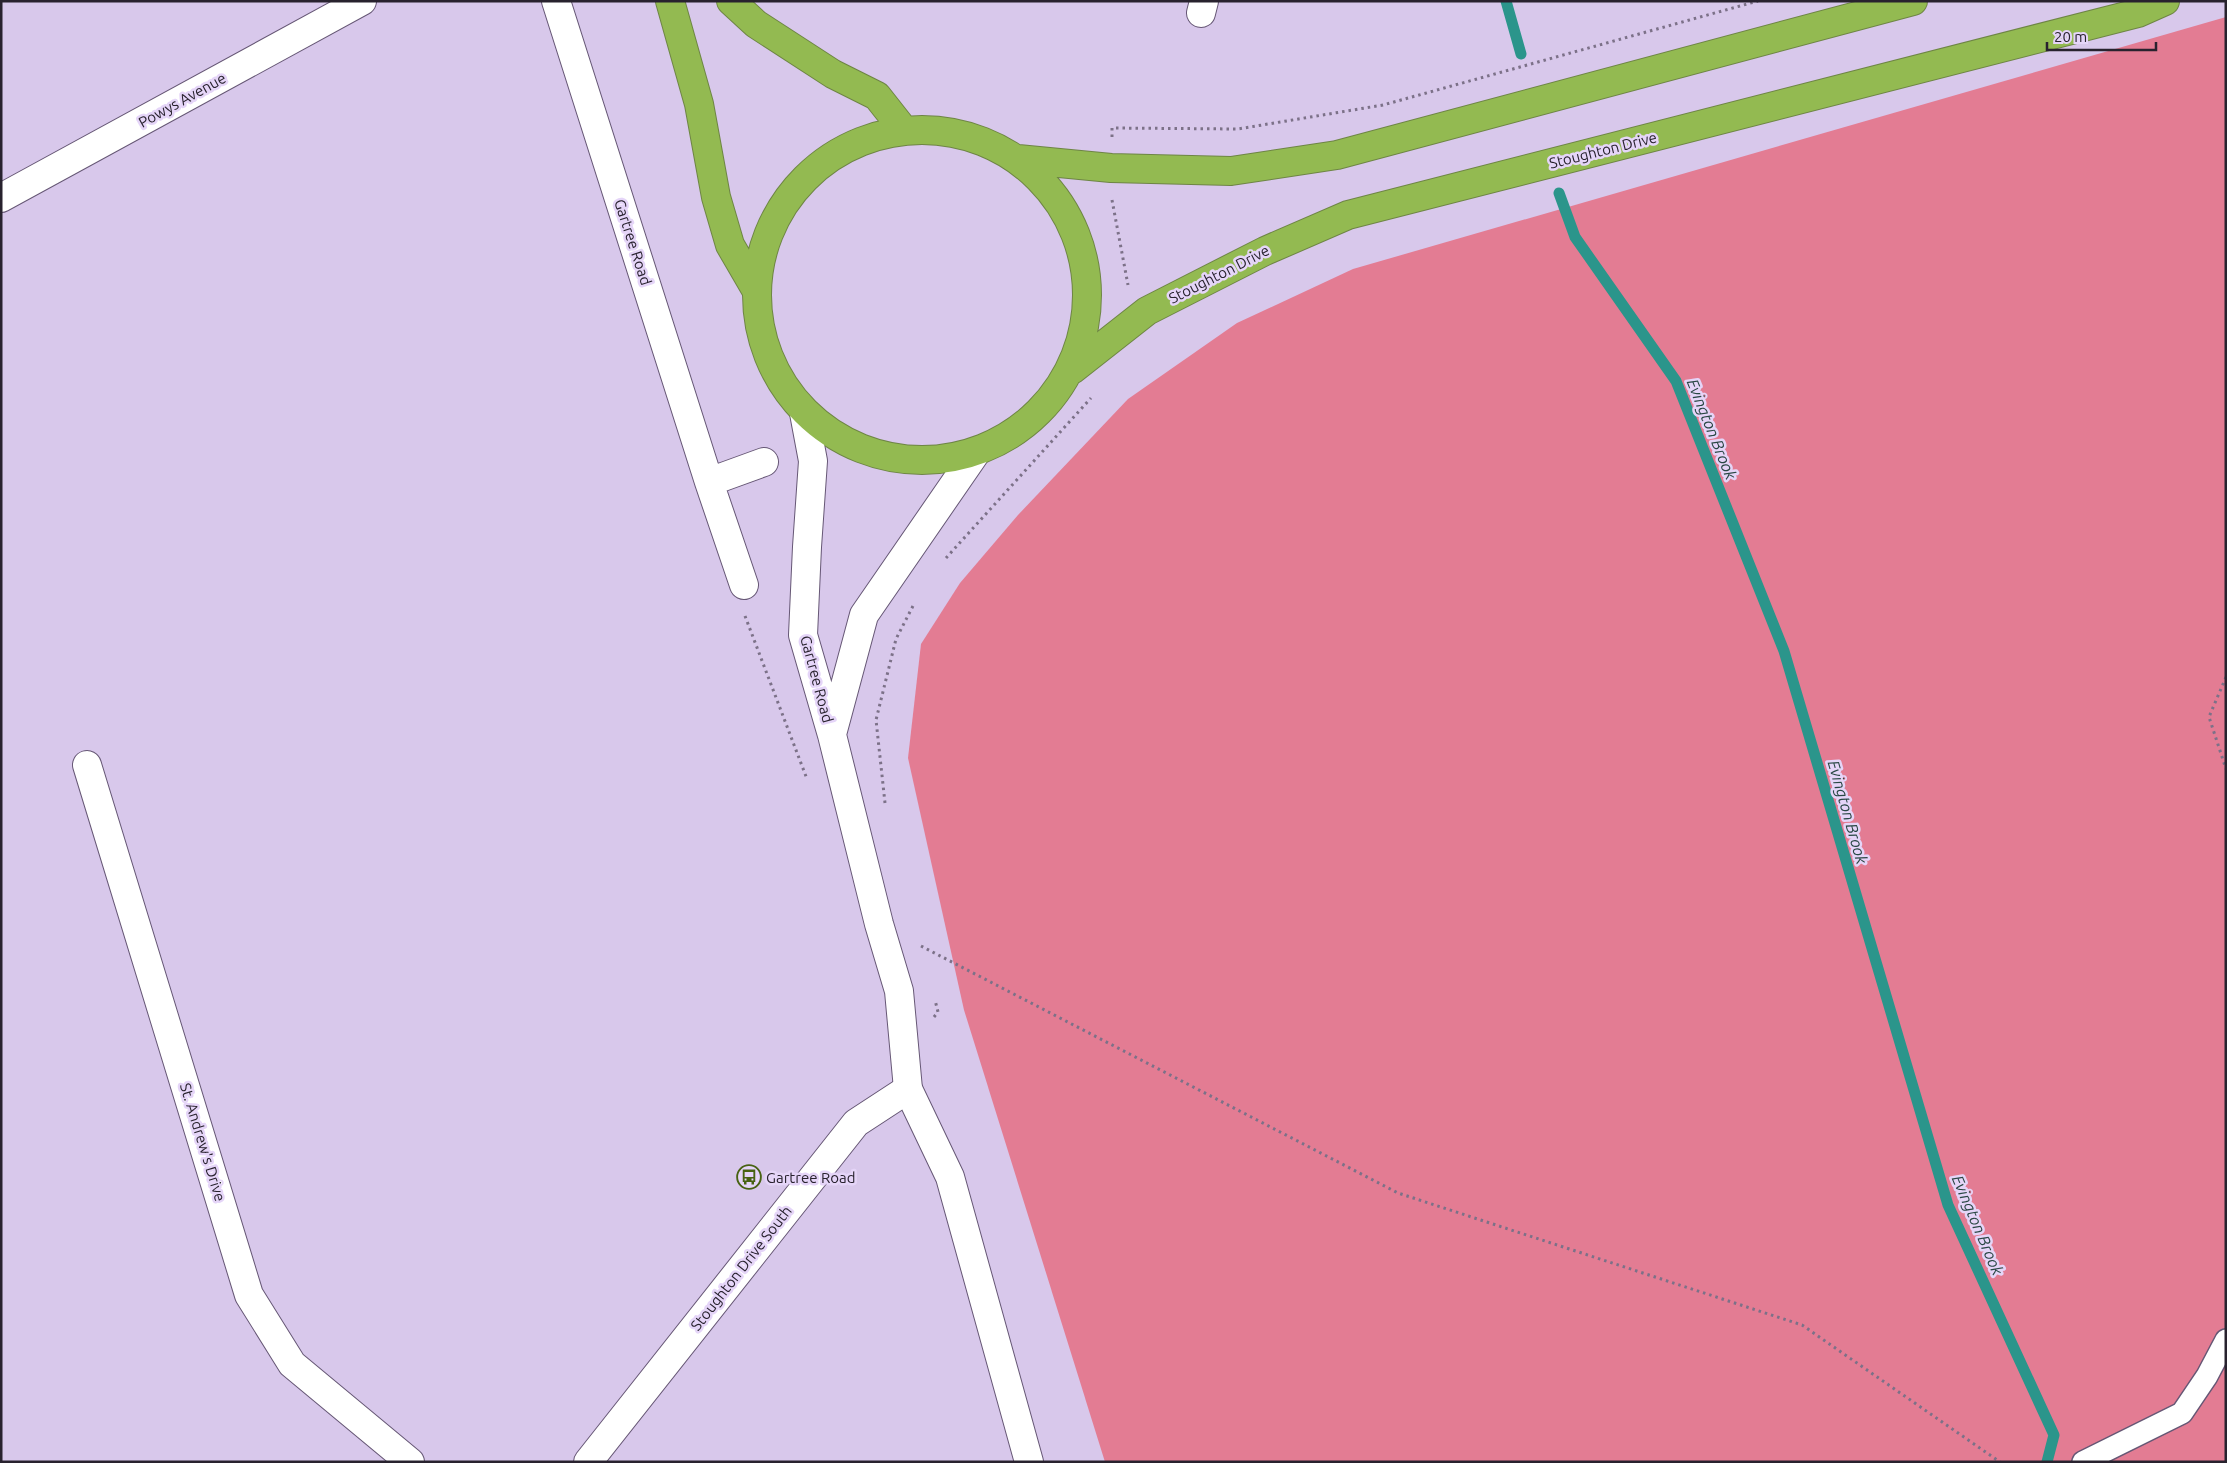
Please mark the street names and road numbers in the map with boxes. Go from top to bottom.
street label: Powys Avenue [135,69,229,131]
street label: Stoughton Drive [1547,128,1659,172]
street label: Gartree Road [611,197,655,287]
street label: Stoughton Drive [1166,241,1272,307]
street label: Gartree Road [797,634,837,724]
street label: St. Andrew's Drive [177,1081,229,1203]
street label: Stoughton Drive South [687,1202,795,1334]

